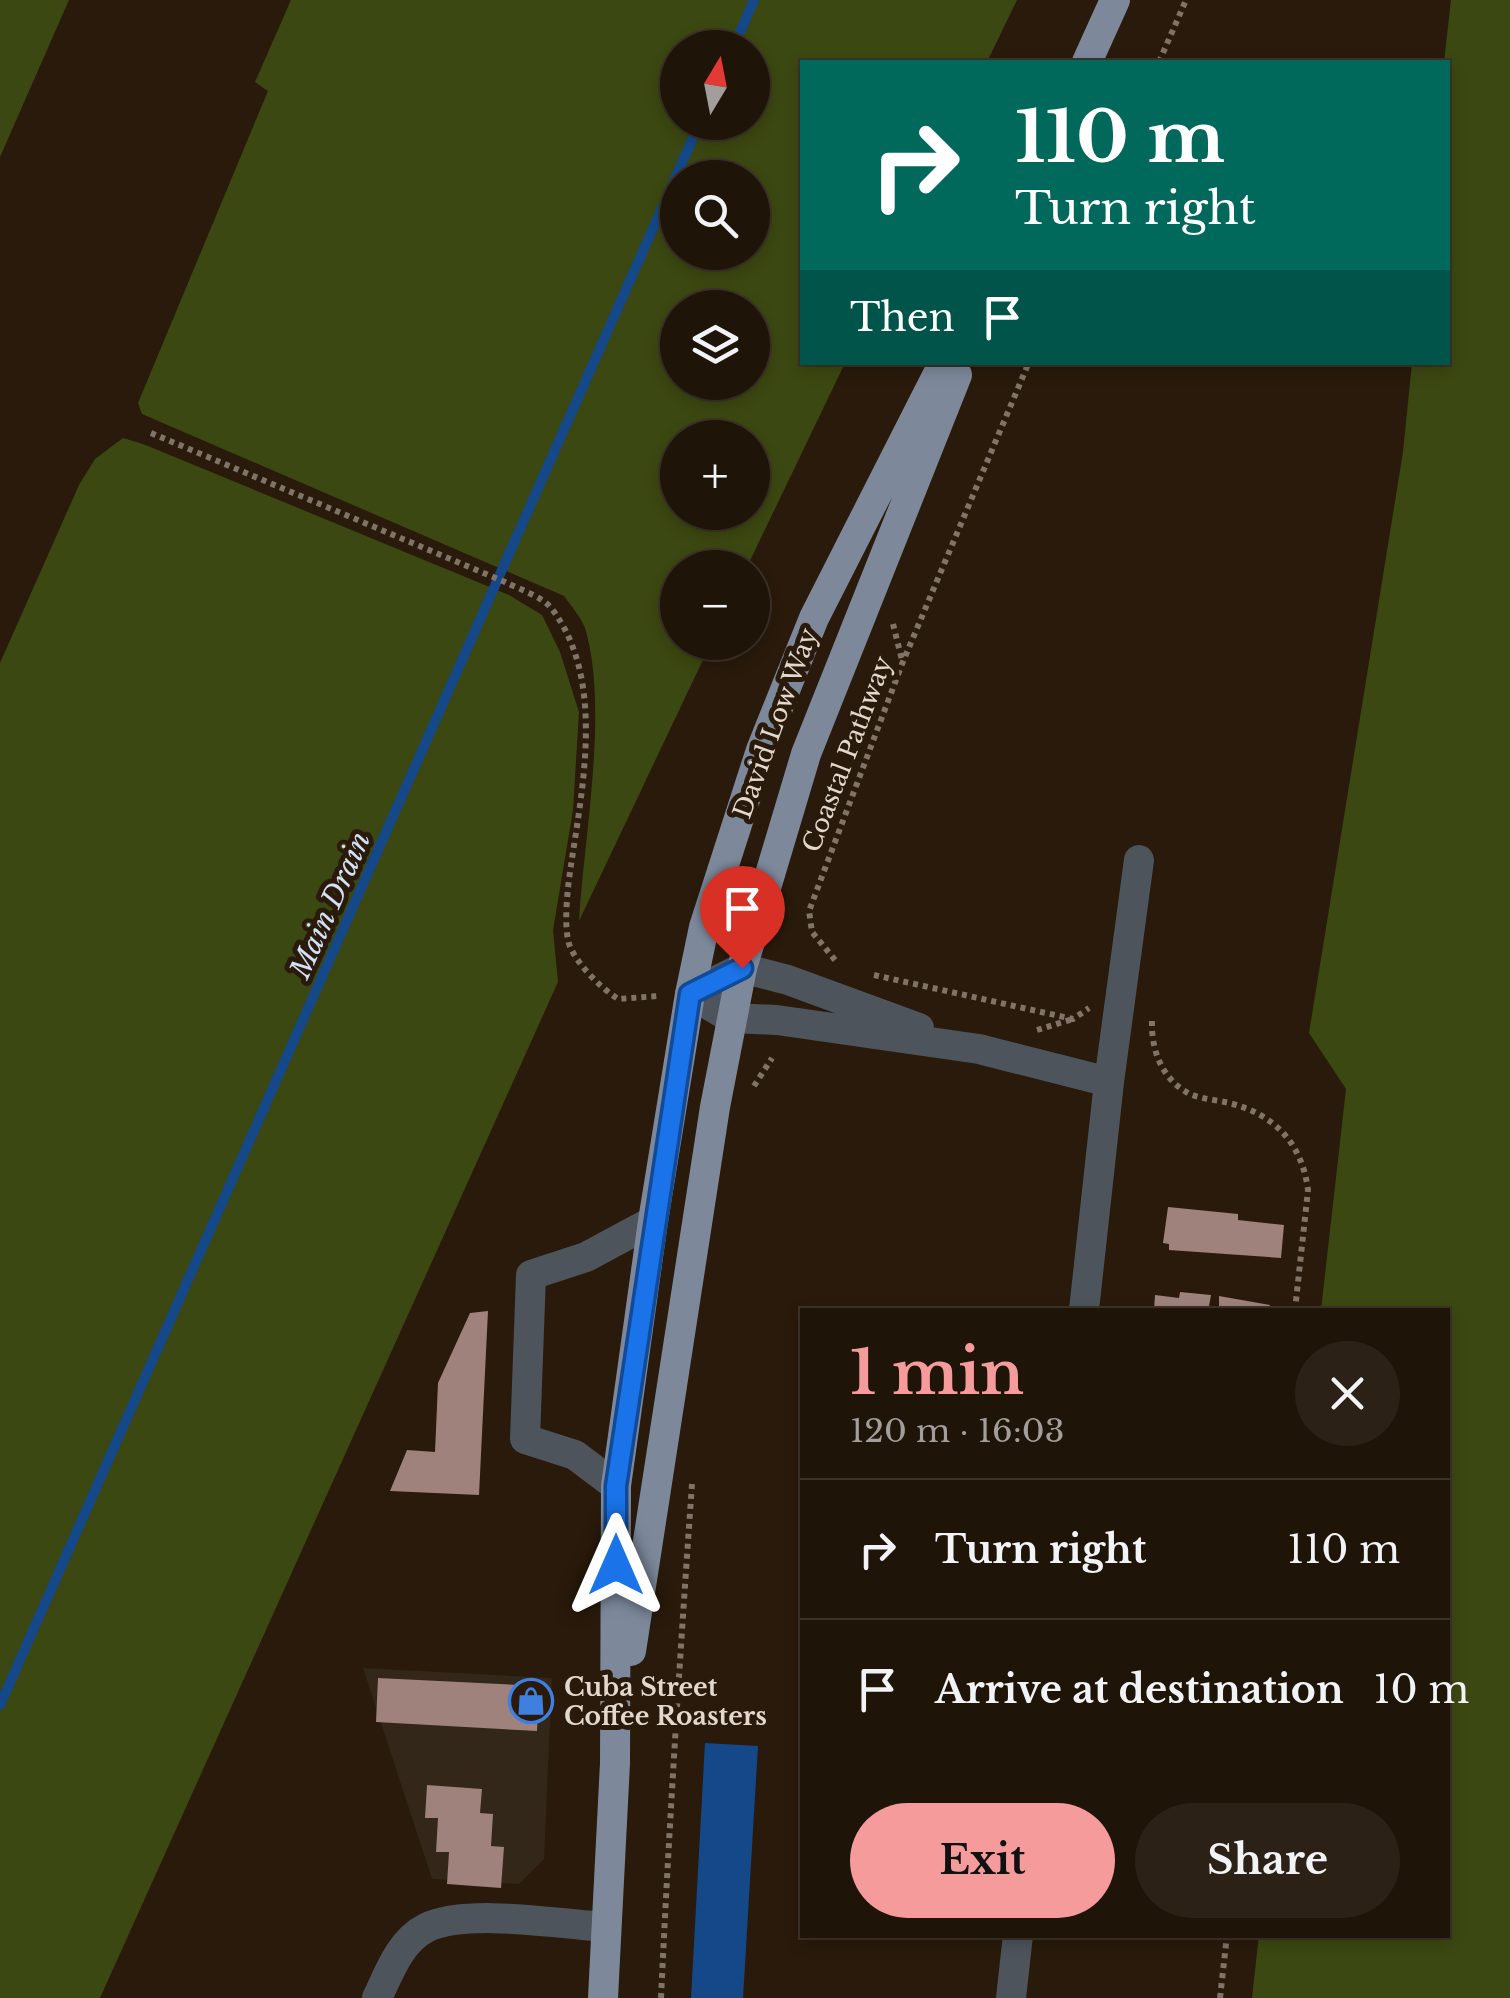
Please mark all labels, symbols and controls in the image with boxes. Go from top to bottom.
north arrow [660,30,770,140]
map controls [660,30,770,660]
text: 110 m [1015,94,1225,181]
icon: right [850,100,980,230]
button: search [660,160,770,270]
text: Turn right [1015,180,1256,236]
button: layers [660,290,770,400]
icon: arrive [975,290,1030,345]
text: Then [850,294,955,341]
button: + [660,420,770,530]
button: − [660,550,770,660]
street label: David Low Way [727,624,824,823]
street label: Coastal Pathway [796,652,899,857]
water label: Main Drain [282,827,378,985]
pin [700,866,785,969]
icon: arrive [715,881,770,936]
text: 1 min [850,1336,1024,1410]
button: close [1295,1341,1400,1446]
text: 120 m · 16:03 [850,1411,1064,1451]
position arrow [564,1513,668,1617]
icon: right [850,1522,905,1577]
text: Turn right [935,1526,1146,1573]
text: 110 m [1287,1526,1400,1573]
icon: arrive [850,1662,905,1717]
text: Arrive at destination [935,1666,1344,1713]
text: 10 m [1374,1666,1469,1713]
place label: Cuba Street Coffee Roasters [564,1672,767,1732]
shop icon: Cuba Street Coffee Roasters [508,1678,554,1724]
button: Exit [850,1803,1115,1918]
button: Share [1135,1803,1400,1918]

